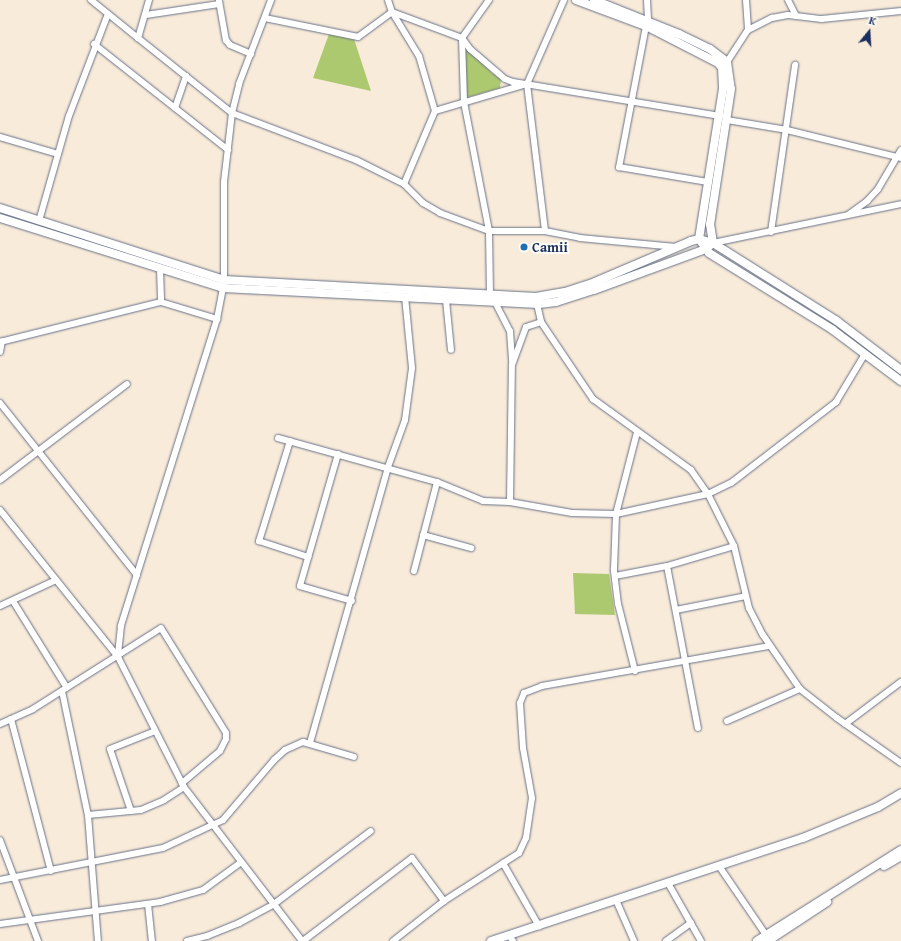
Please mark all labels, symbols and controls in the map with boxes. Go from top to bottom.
north arrow [849,12,889,52]
text: K [867,12,878,29]
place label: Camii [532,239,568,255]
marker: Camii [519,242,529,252]

